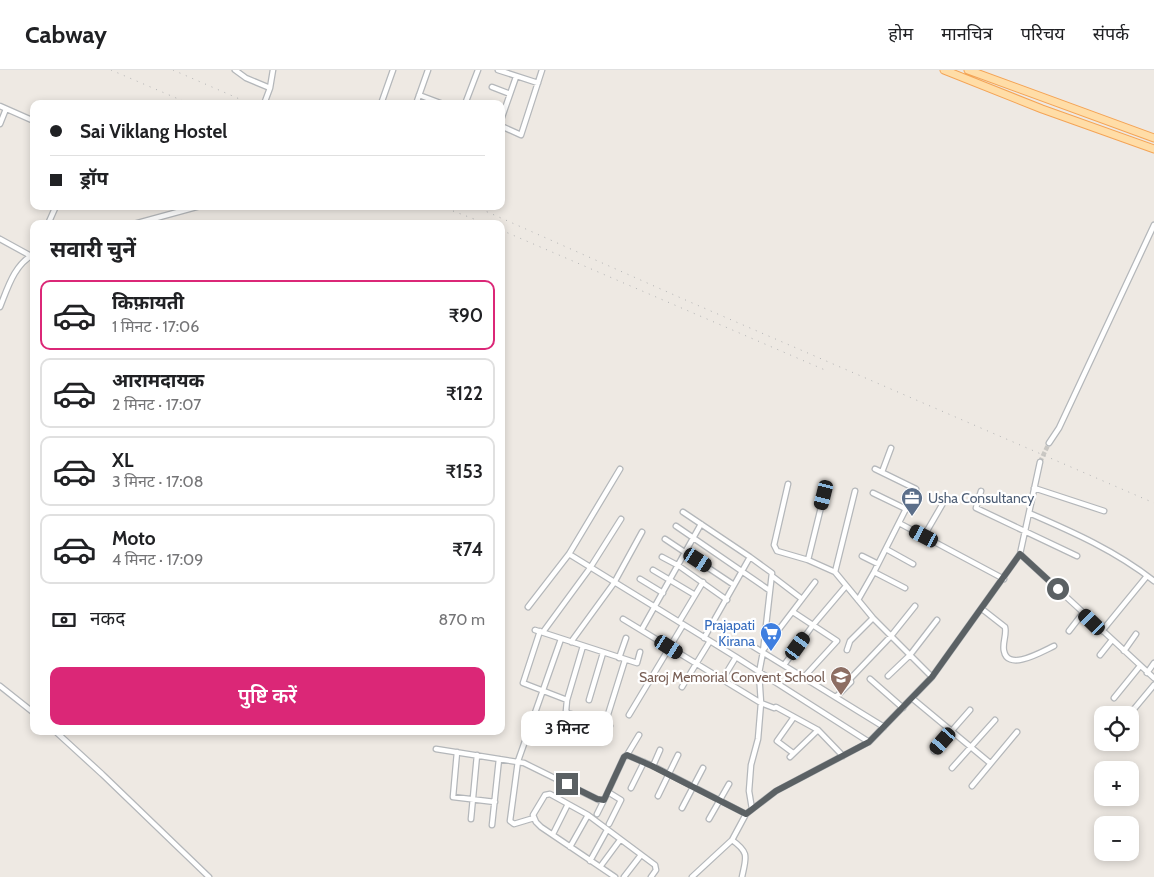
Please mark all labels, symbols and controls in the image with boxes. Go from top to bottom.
text: Cabway [25,20,107,49]
text: होम [888,23,913,45]
text: मानचित्र [941,23,993,45]
text: परिचय [1021,23,1065,45]
text: संपर्क [1093,23,1129,45]
text: Sai Viklang Hostel [80,120,227,143]
text: ड्रॉप [80,167,108,190]
text: सवारी चुनें [50,236,136,263]
text: किफ़ायती [112,291,184,314]
icon: car [52,293,97,338]
text: ₹90 [449,304,483,327]
text: 1 मिनट · 17:06 [112,317,199,336]
text: आरामदायक [112,369,204,392]
icon: car [52,371,97,416]
text: ₹122 [446,382,483,405]
text: 2 मिनट · 17:07 [112,395,201,414]
icon: car [52,449,97,494]
text: XL [112,449,133,472]
text: ₹153 [446,460,483,483]
text: 3 मिनट · 17:08 [112,472,203,491]
car [813,479,834,511]
office icon: Usha Consultancy [900,486,924,517]
place label: Usha Consultancy [928,489,1034,507]
car [907,523,940,549]
icon: car [52,527,97,572]
text: Moto [112,527,156,550]
text: ₹74 [452,538,483,561]
car [681,546,714,574]
text: 4 मिनट · 17:09 [112,550,203,569]
route start [1047,578,1069,600]
icon: cash [50,606,78,634]
car [1076,606,1108,638]
text: नकद [90,607,125,630]
text: 870 m [439,610,485,629]
place label: Prajapati Kirana [704,616,755,650]
supermarket icon: Prajapati Kirana [759,621,783,652]
car [783,629,812,663]
car [652,633,685,661]
school or university icon: Saroj Memorial Convent School [829,665,853,696]
button: पुष्टि करें [50,667,485,725]
place label: Saroj Memorial Convent School [639,668,826,686]
map controls [1094,706,1139,861]
button: locate [1094,706,1139,751]
callout: 3 मिनट [521,712,613,746]
text: 3 मिनट [545,719,589,738]
car [927,725,958,757]
button: + [1094,761,1139,806]
route end [556,773,578,795]
button: − [1094,816,1139,861]

